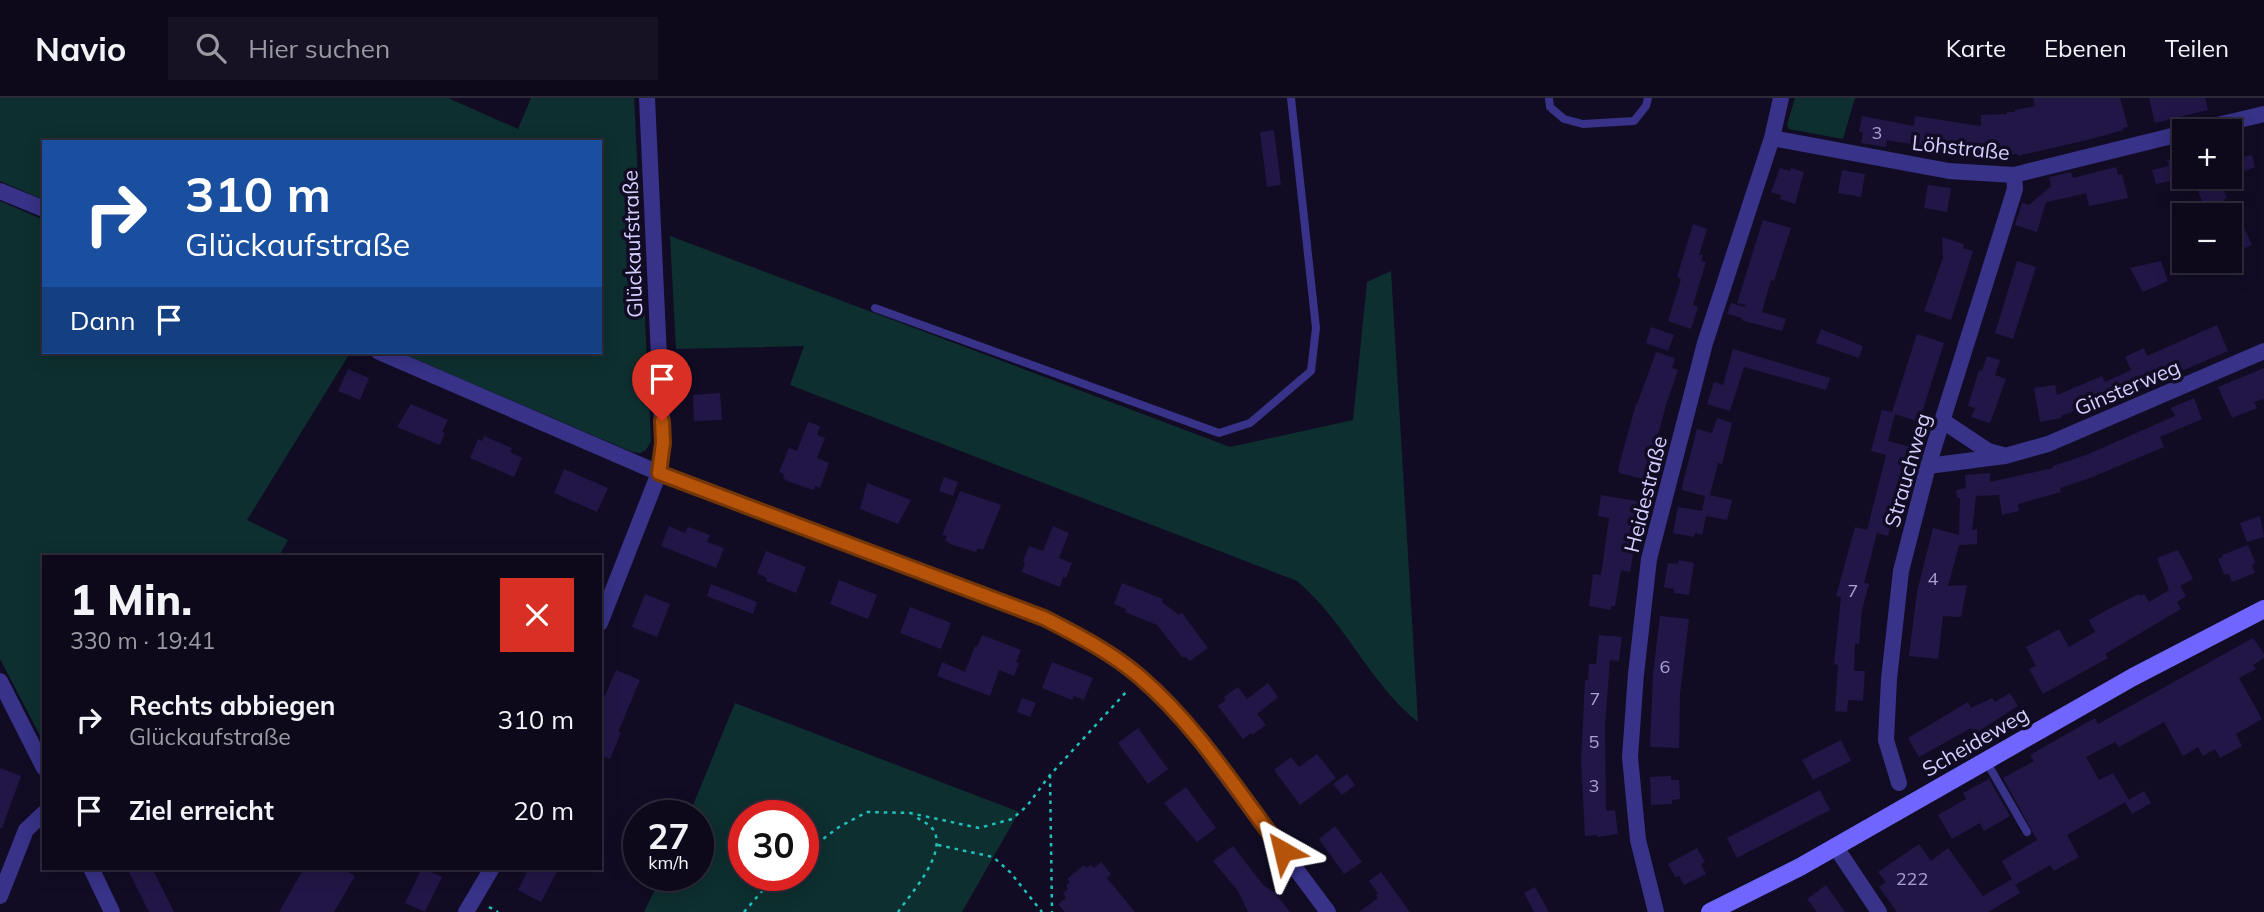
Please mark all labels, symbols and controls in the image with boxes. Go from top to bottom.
search box [168,17,658,80]
text: Navio [35,28,126,69]
icon: search [192,29,230,67]
text: Hier suchen [248,32,390,65]
text: Karte [1946,33,2006,63]
text: Ebenen [2044,33,2127,63]
text: Teilen [2165,33,2229,63]
map controls [2172,119,2242,273]
button: + [2172,119,2242,189]
house number: 3 [1872,121,1882,144]
street label: Löhstraße [1911,129,2011,165]
text: 310 m [185,163,331,224]
icon: right [70,168,161,259]
street label: Glückaufstraße [616,170,648,318]
button: − [2172,203,2242,273]
text: Glückaufstraße [185,224,410,264]
icon: arrive [150,301,188,339]
text: Dann [70,304,136,337]
pin [632,349,692,421]
street label: Ginsterweg [2070,353,2184,421]
icon: arrive [643,360,681,398]
street label: Strauchweg [1878,410,1936,530]
street label: Heidestraße [1618,433,1672,555]
house number: 4 [1928,567,1939,590]
text: 1 Min. [70,573,192,626]
button: close [500,578,574,652]
house number: 7 [1848,579,1858,602]
text: 330 m · 19:41 [70,626,215,655]
house number: 6 [1660,655,1670,678]
house number: 7 [1590,687,1600,710]
text: Rechts abbiegen [129,689,335,722]
street label: Scheideweg [1917,700,2033,782]
icon: right [70,701,108,739]
text: 310 m [498,703,574,736]
text: Glückaufstraße [129,722,291,751]
house number: 5 [1589,730,1600,753]
house number: 3 [1589,774,1599,797]
icon: arrive [70,792,108,830]
text: Ziel erreicht [129,794,274,827]
text: 20 m [513,794,574,827]
speed limit sign: 30 [728,800,819,891]
text: 27 [647,814,690,858]
position arrow [1246,814,1320,888]
text: km/h [648,851,689,874]
house number: 222 [1896,867,1928,890]

